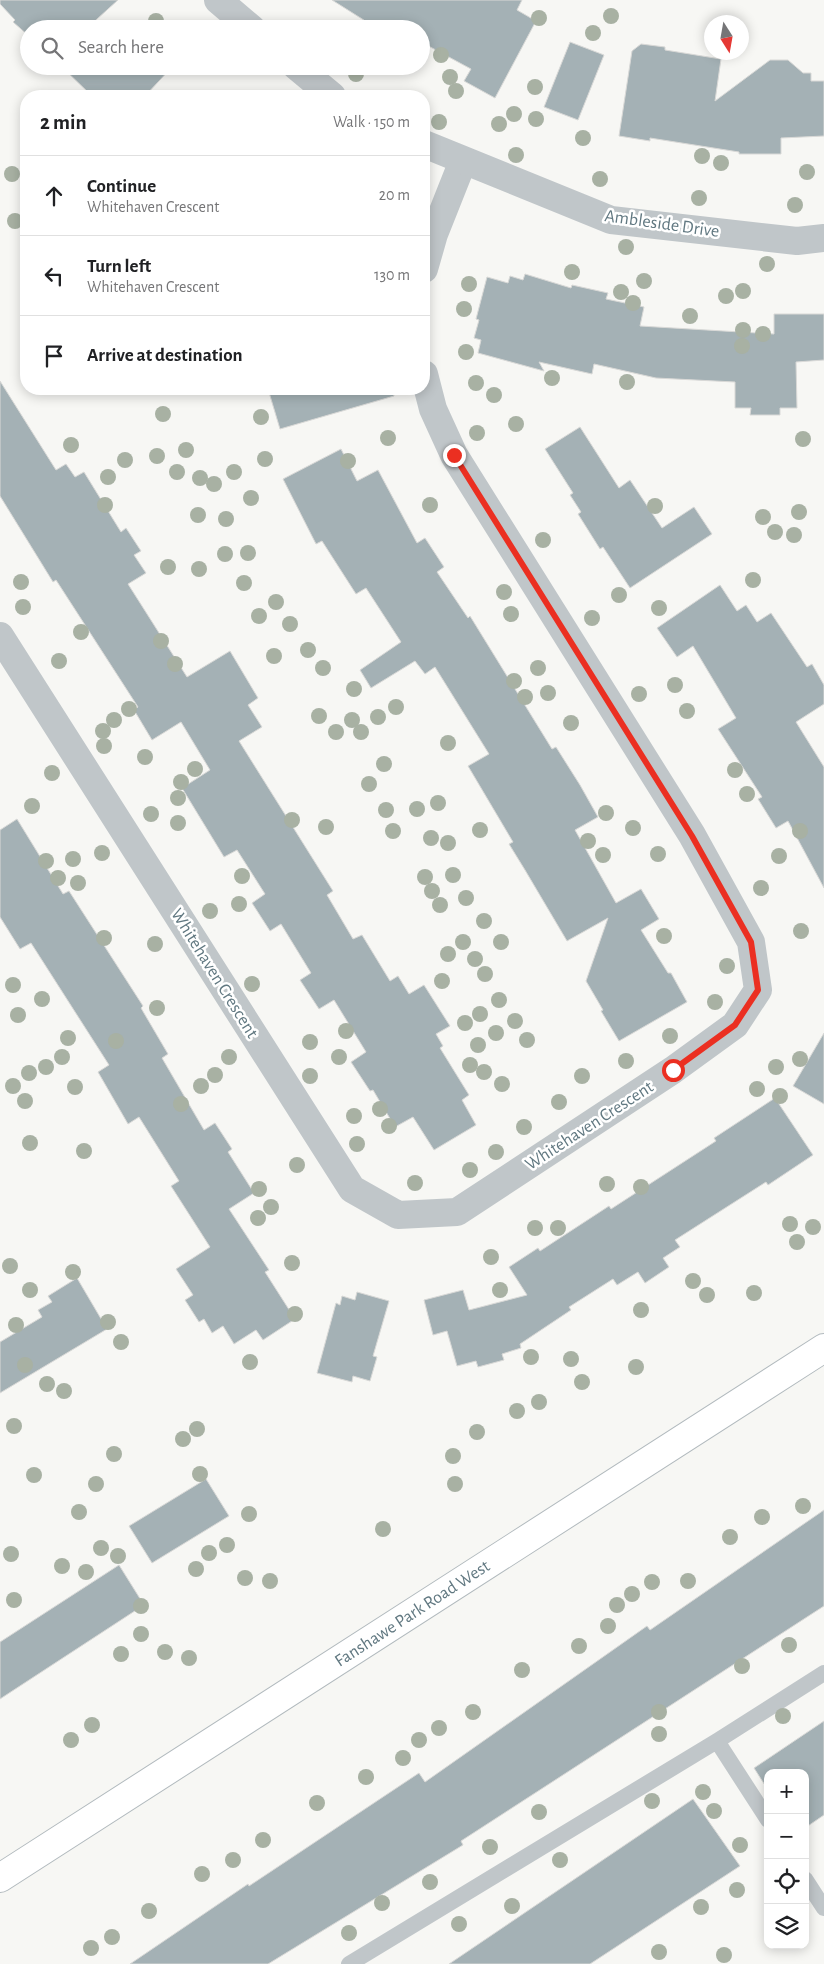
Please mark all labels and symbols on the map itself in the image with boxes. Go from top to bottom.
north arrow [704,15,749,60]
street label: Ambleside Drive [603,207,720,241]
route end [443,444,466,467]
street label: Whitehaven Crescent [167,906,261,1042]
route start [662,1059,685,1082]
street label: Whitehaven Crescent [522,1078,657,1174]
street label: Fanshawe Park Road West [332,1557,493,1671]

